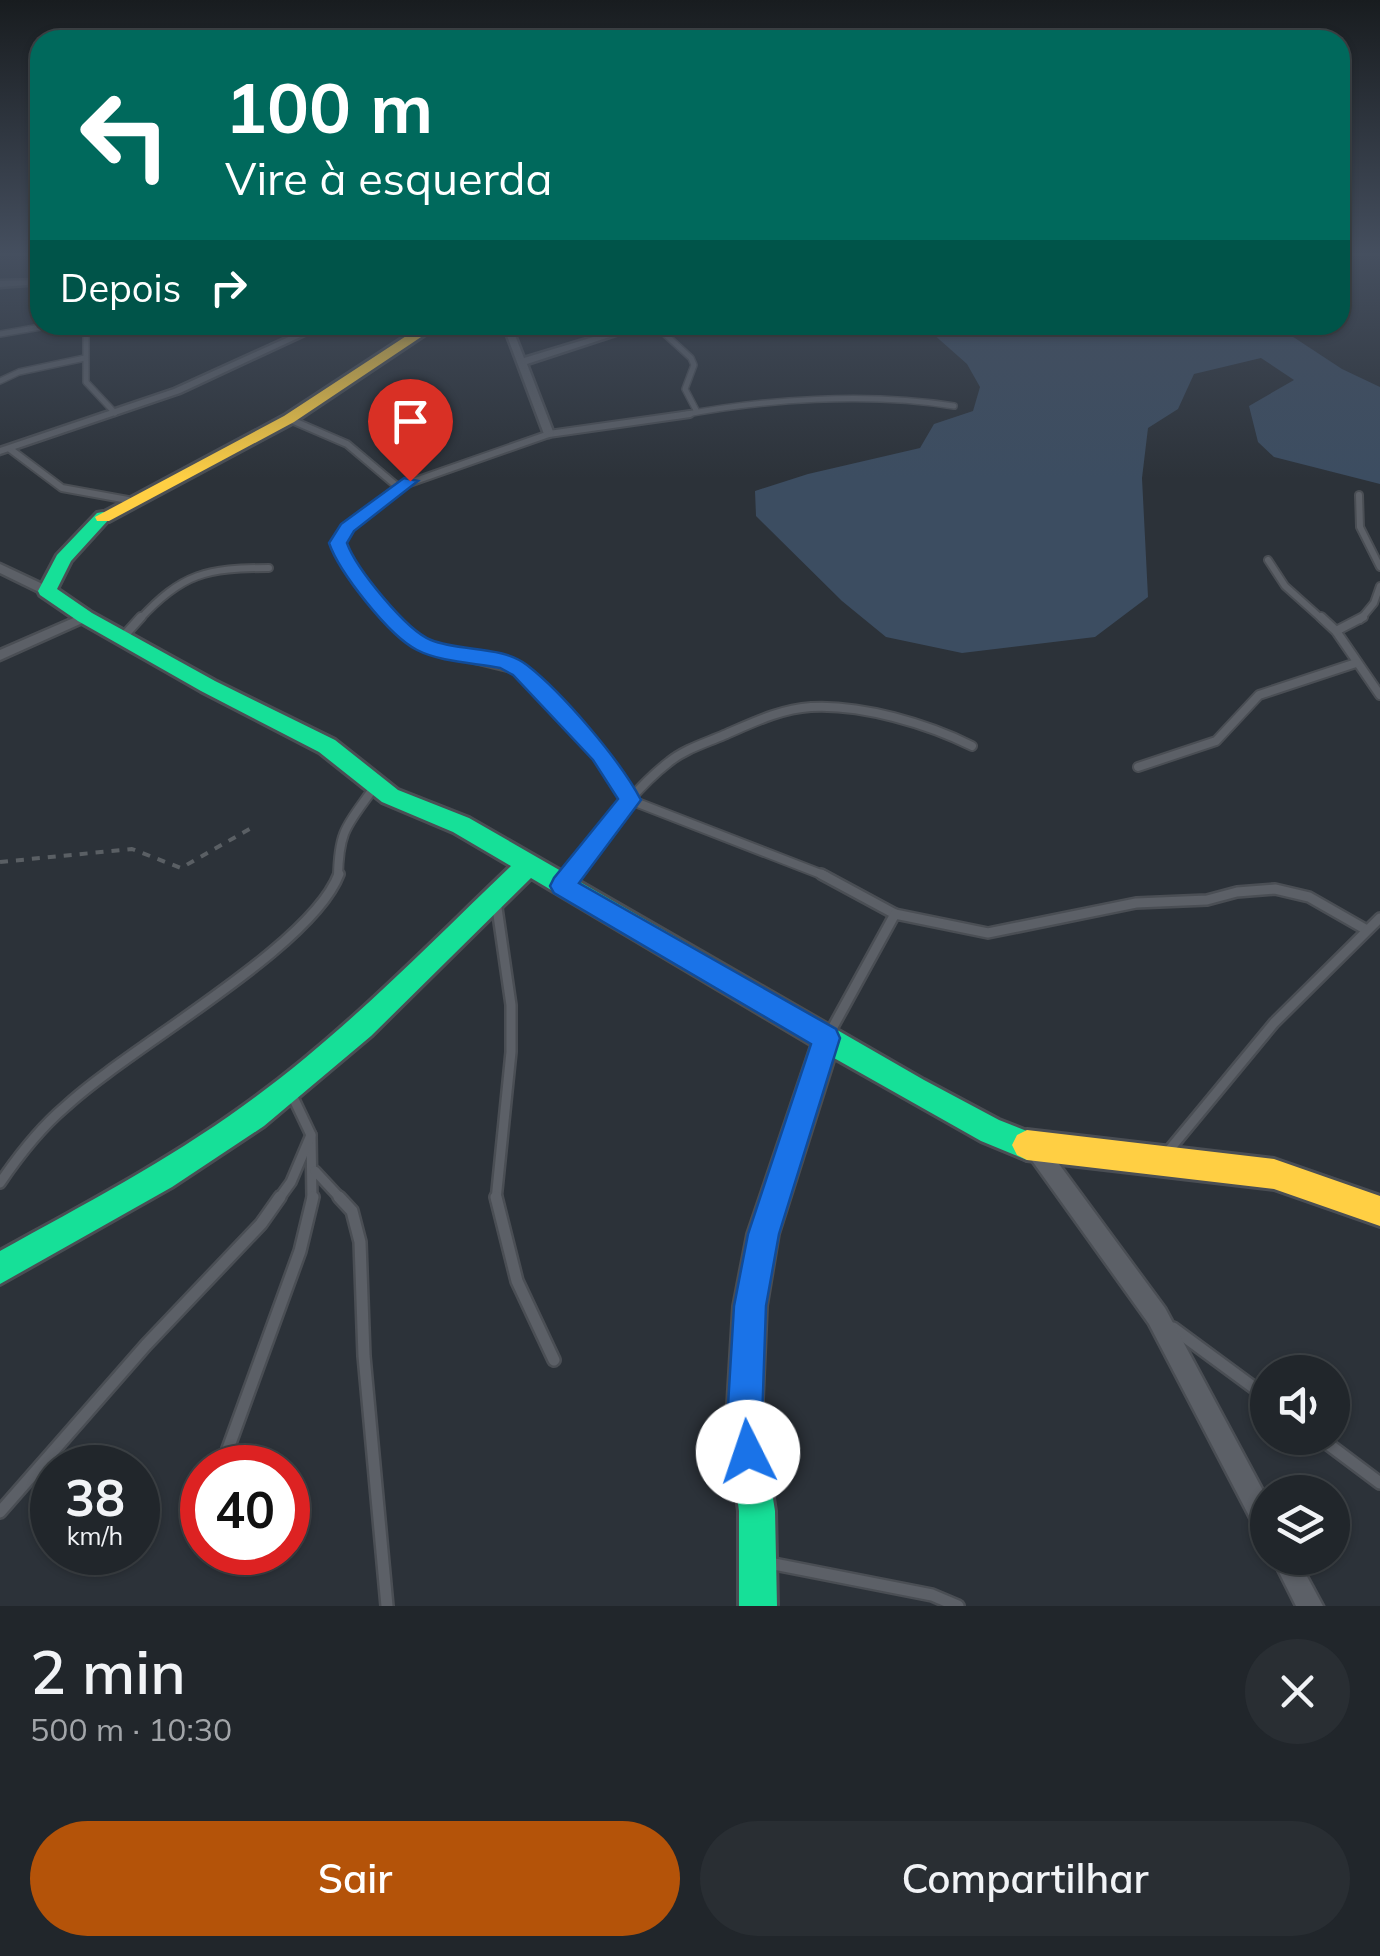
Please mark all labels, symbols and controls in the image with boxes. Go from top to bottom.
text: 100 m [225,63,433,151]
icon: left [60,70,190,200]
text: Vire à esquerda [225,150,552,206]
icon: right [201,260,256,315]
text: Depois [60,264,181,312]
pin [368,379,453,482]
icon: arrive [383,394,438,449]
map controls [1250,1355,1350,1575]
button: sound [1250,1355,1350,1455]
position arrow [696,1400,800,1504]
speed limit sign: 40 [180,1445,310,1575]
text: 38 [65,1466,125,1529]
button: layers [1250,1475,1350,1575]
text: km/h [67,1520,123,1551]
text: 2 min [30,1634,186,1709]
button: close [1245,1639,1350,1744]
text: 500 m · 10:30 [30,1709,232,1749]
button: Sair [30,1821,680,1936]
button: Compartilhar [700,1821,1350,1936]

